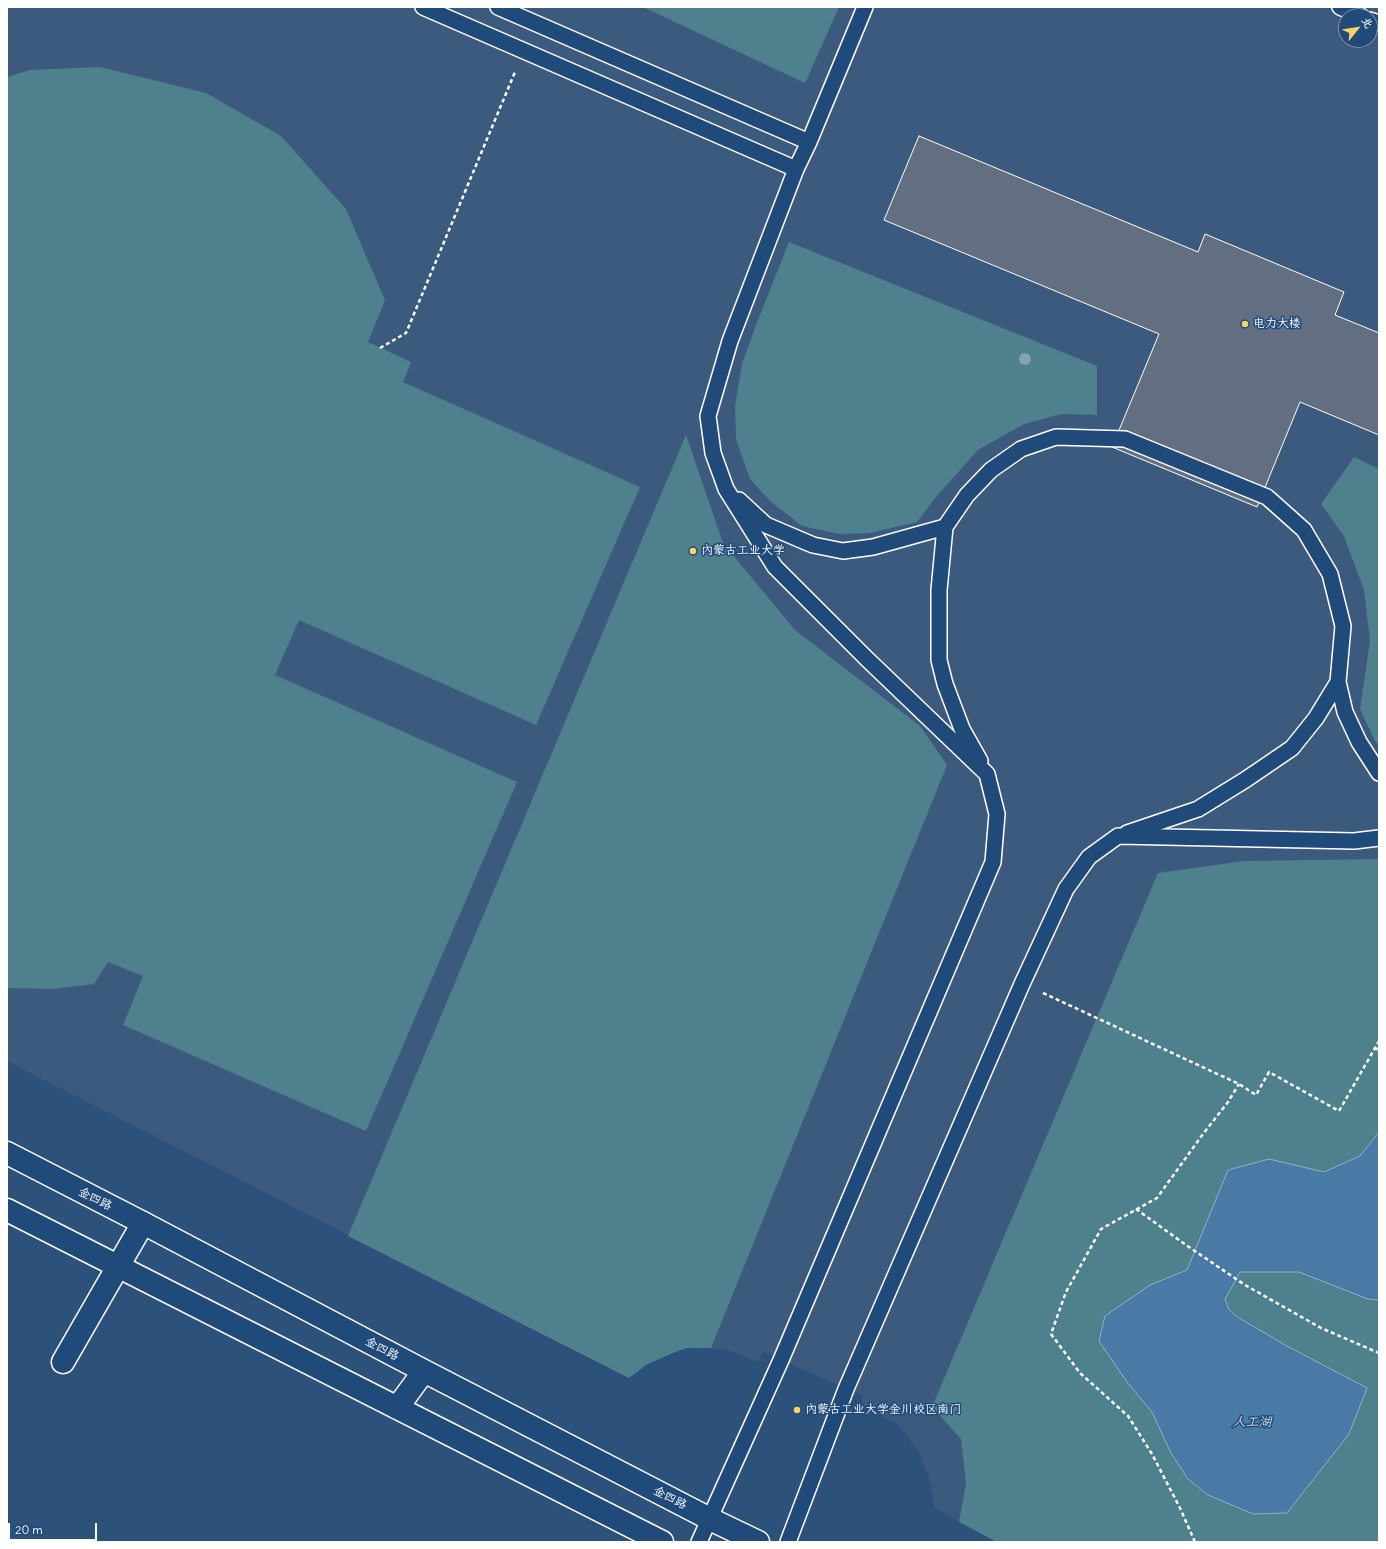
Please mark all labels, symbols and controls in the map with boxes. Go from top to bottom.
north arrow [1338,8,1378,48]
text: 北 [1359,14,1376,31]
place label: 电力大楼 [1253,317,1301,331]
marker: 电力大楼 [1240,319,1250,329]
place label: 内蒙古工业大学 [701,544,785,558]
marker: 内蒙古工业大学 [688,546,698,556]
street label: 金四路 [76,1184,114,1214]
street label: 金四路 [363,1334,401,1364]
place label: 内蒙古工业大学金川校区南门 [805,1403,961,1417]
marker: 内蒙古工业大学金川校区南门 [792,1405,802,1415]
water label: 人工湖 [1233,1414,1271,1430]
street label: 金四路 [651,1483,689,1513]
scale bar [10,1515,99,1541]
text: 20 m [15,1522,43,1537]

